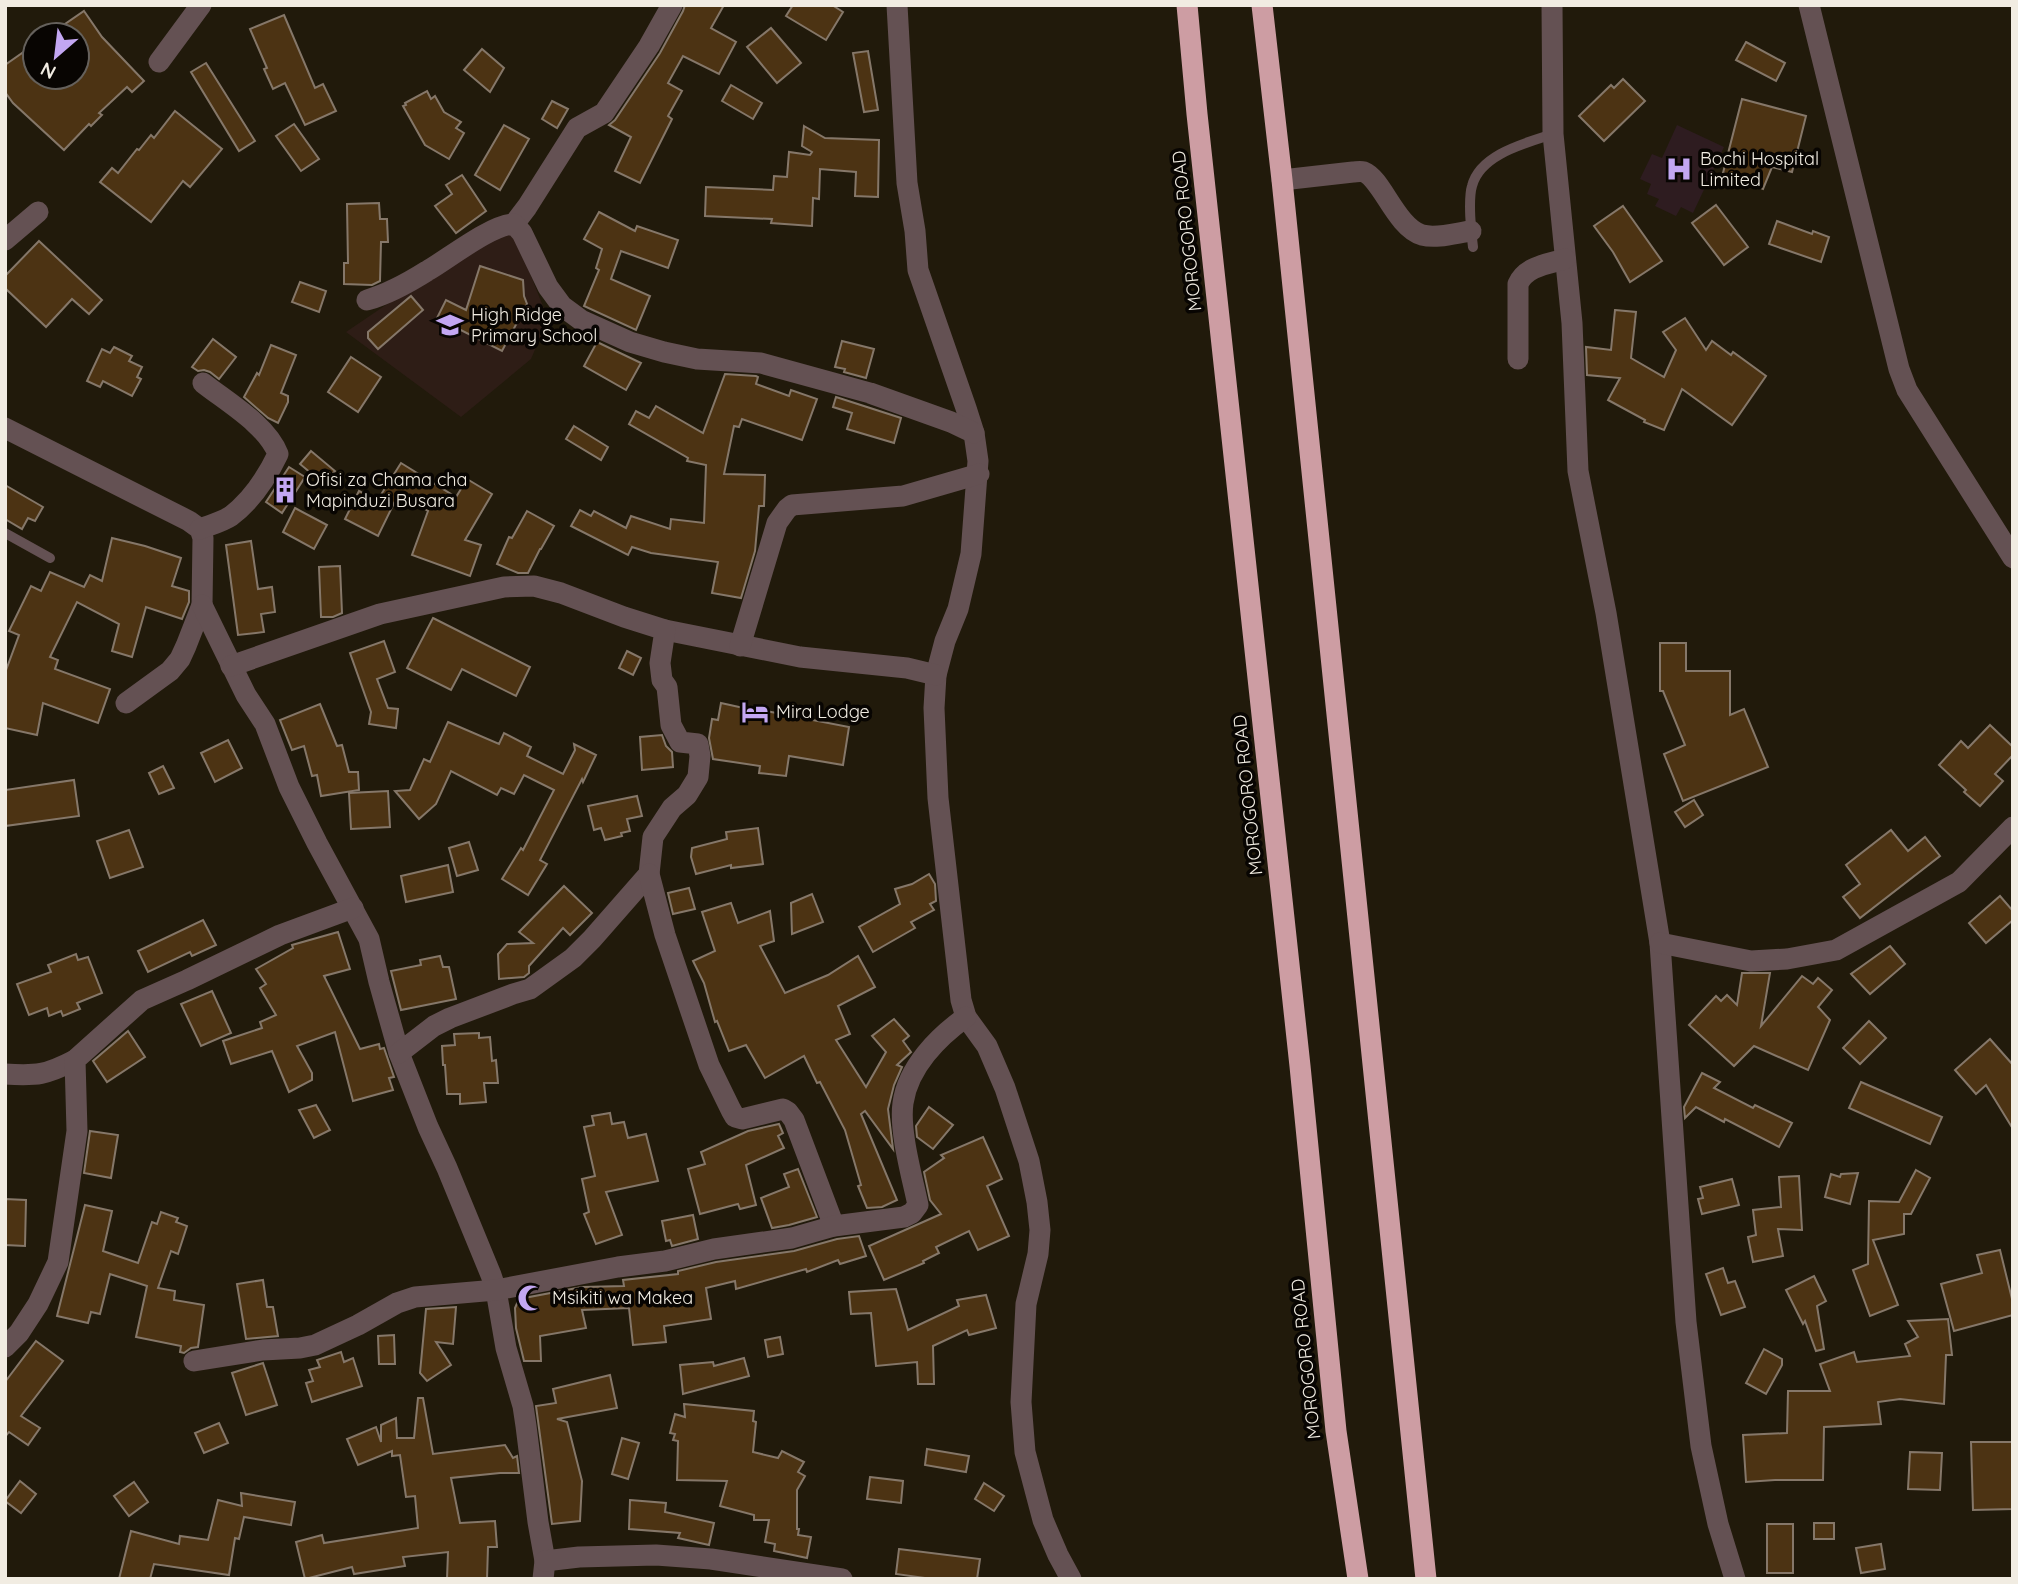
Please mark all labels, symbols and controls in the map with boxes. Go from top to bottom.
north arrow [21,21,91,91]
text: N [36,57,60,85]
place label: Bochi Hospital Limited [1700,147,1819,191]
street label: MOROGORO ROAD [1167,150,1206,313]
hospital icon: Bochi Hospital Limited [1664,154,1694,184]
place label: High Ridge Primary School [471,303,597,347]
school or university icon: High Ridge Primary School [435,310,465,340]
place label: Ofisi za Chama cha Mapinduzi Busara [306,468,467,512]
building icon: Ofisi za Chama cha Mapinduzi Busara [270,475,300,505]
hotel icon: Mira Lodge [740,697,770,727]
place label: Mira Lodge [776,700,870,723]
street label: MOROGORO ROAD [1228,714,1267,877]
street label: MOROGORO ROAD [1286,1278,1325,1441]
mosque icon: Msikiti wa Makea [516,1283,546,1313]
place label: Msikiti wa Makea [552,1286,693,1309]

